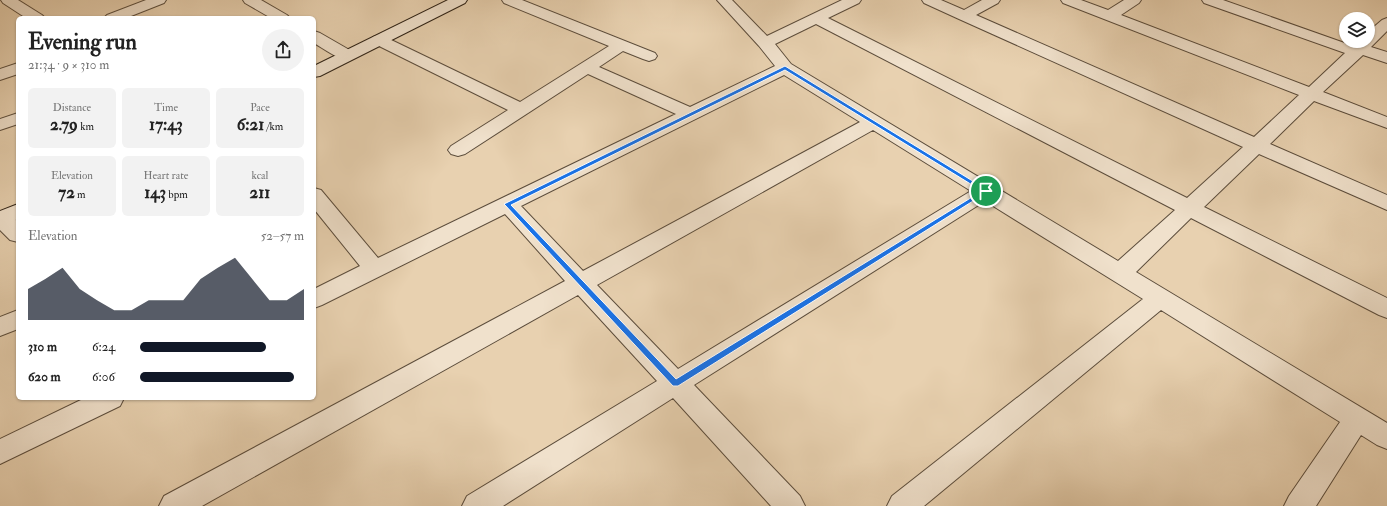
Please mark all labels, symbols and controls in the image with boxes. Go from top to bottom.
map controls [1339,12,1375,48]
button: layers [1339,12,1375,48]
text: Evening run [28,28,137,56]
button: share [262,29,304,71]
text: 21:34 · 9 × 310 m [28,57,109,73]
text: Distance [53,101,91,114]
text: Time [154,101,178,114]
text: Pace [250,101,270,114]
text: 2.79 [50,114,78,135]
text: 17:43 [149,114,183,135]
text: 6:21 [237,114,264,135]
text: km [78,120,94,133]
text: /km [264,120,283,133]
text: Elevation [51,169,93,182]
text: Heart rate [144,169,188,182]
text: kcal [252,169,268,182]
pin [969,174,1003,208]
icon: arrive [975,180,997,202]
text: 72 [58,182,75,203]
text: 143 [144,182,166,203]
text: 211 [250,182,270,203]
text: m [75,188,86,201]
text: bpm [166,188,188,201]
text: Elevation [28,228,78,244]
text: 52–57 m [261,228,304,244]
text: 310 m [28,339,57,355]
text: 6:24 [92,339,115,355]
text: 620 m [28,369,61,385]
text: 6:06 [92,369,115,385]

